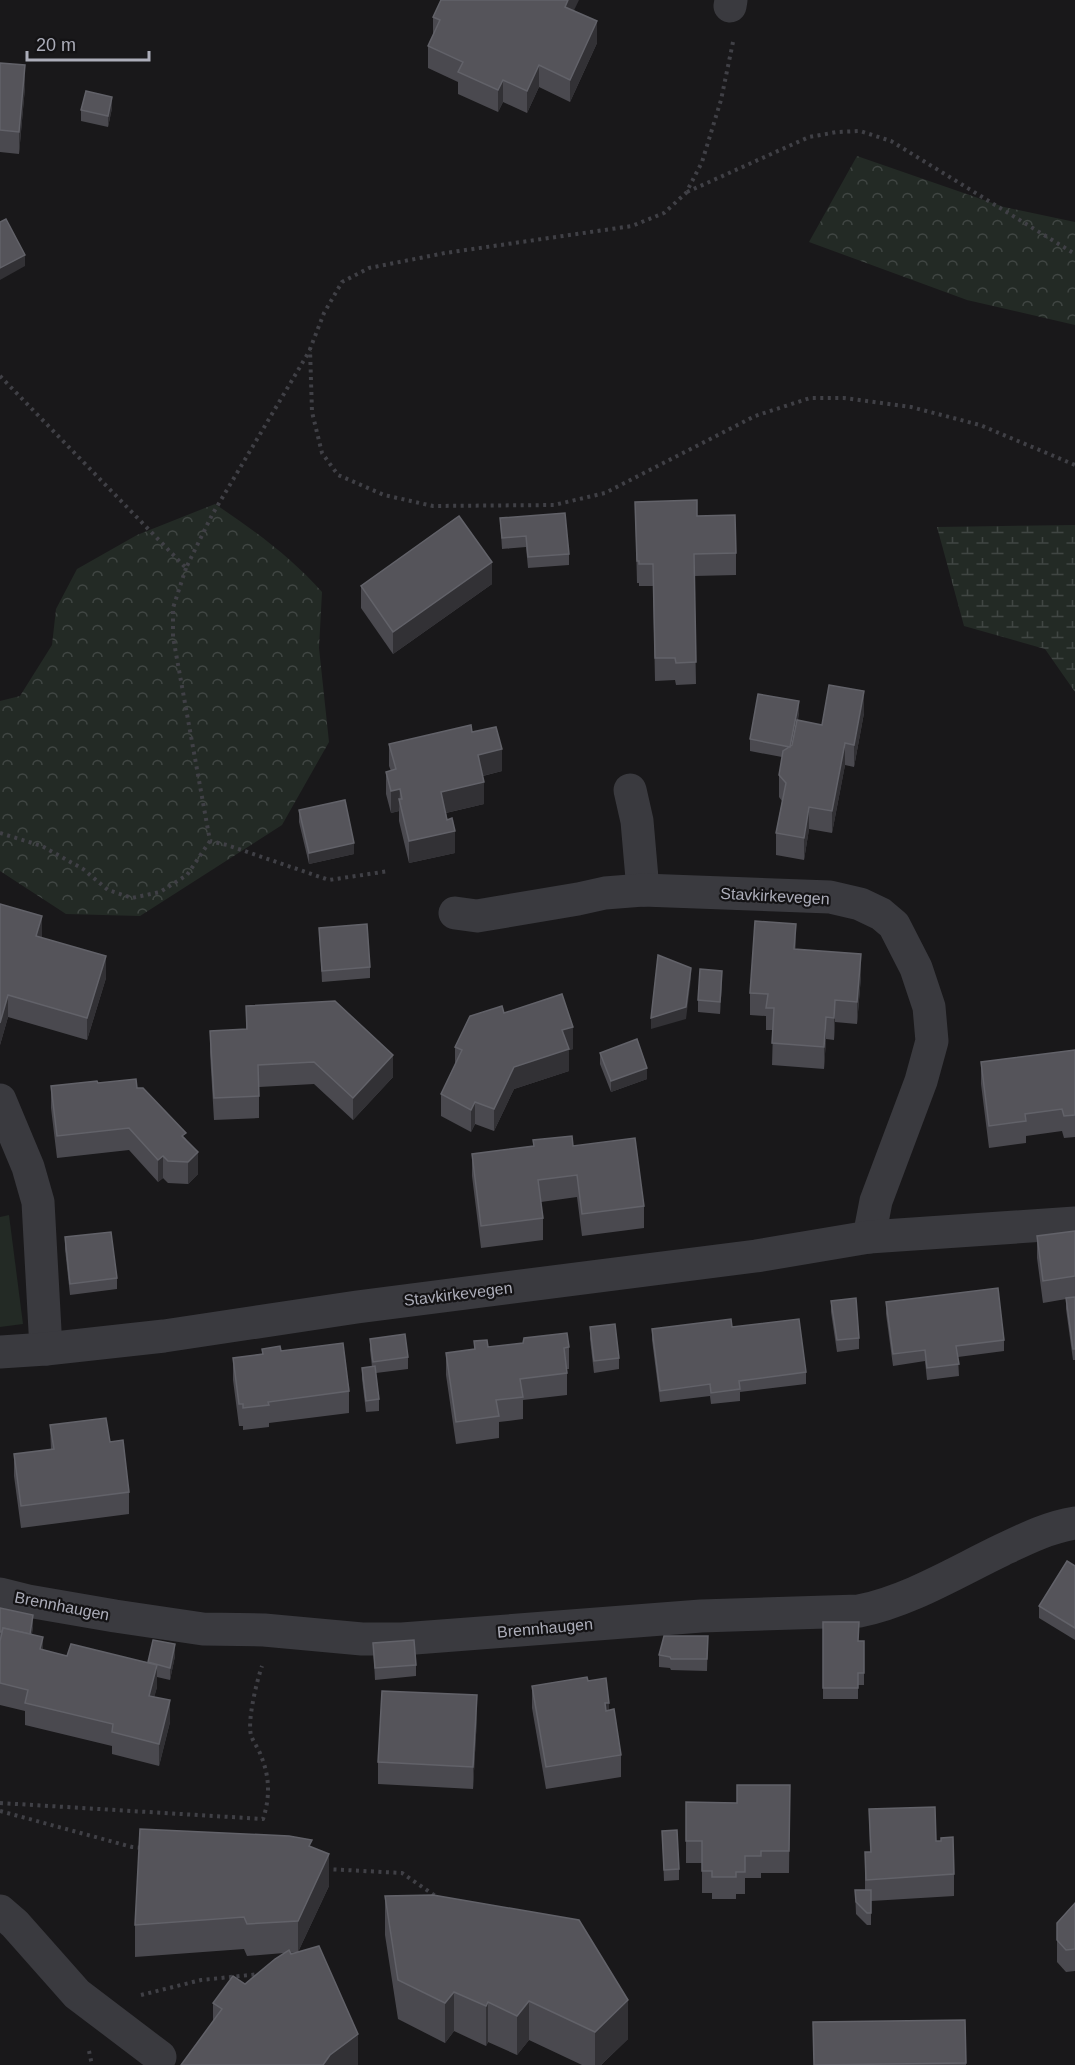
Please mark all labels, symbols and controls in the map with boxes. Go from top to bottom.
scale bar [27,24,148,62]
text: 20 m [36,35,76,55]
street label: Stavkirkevegen [720,885,830,907]
street label: Stavkirkevegen [403,1279,513,1309]
street label: Brennhaugen [13,1588,111,1624]
street label: Brennhaugen [496,1615,594,1641]

